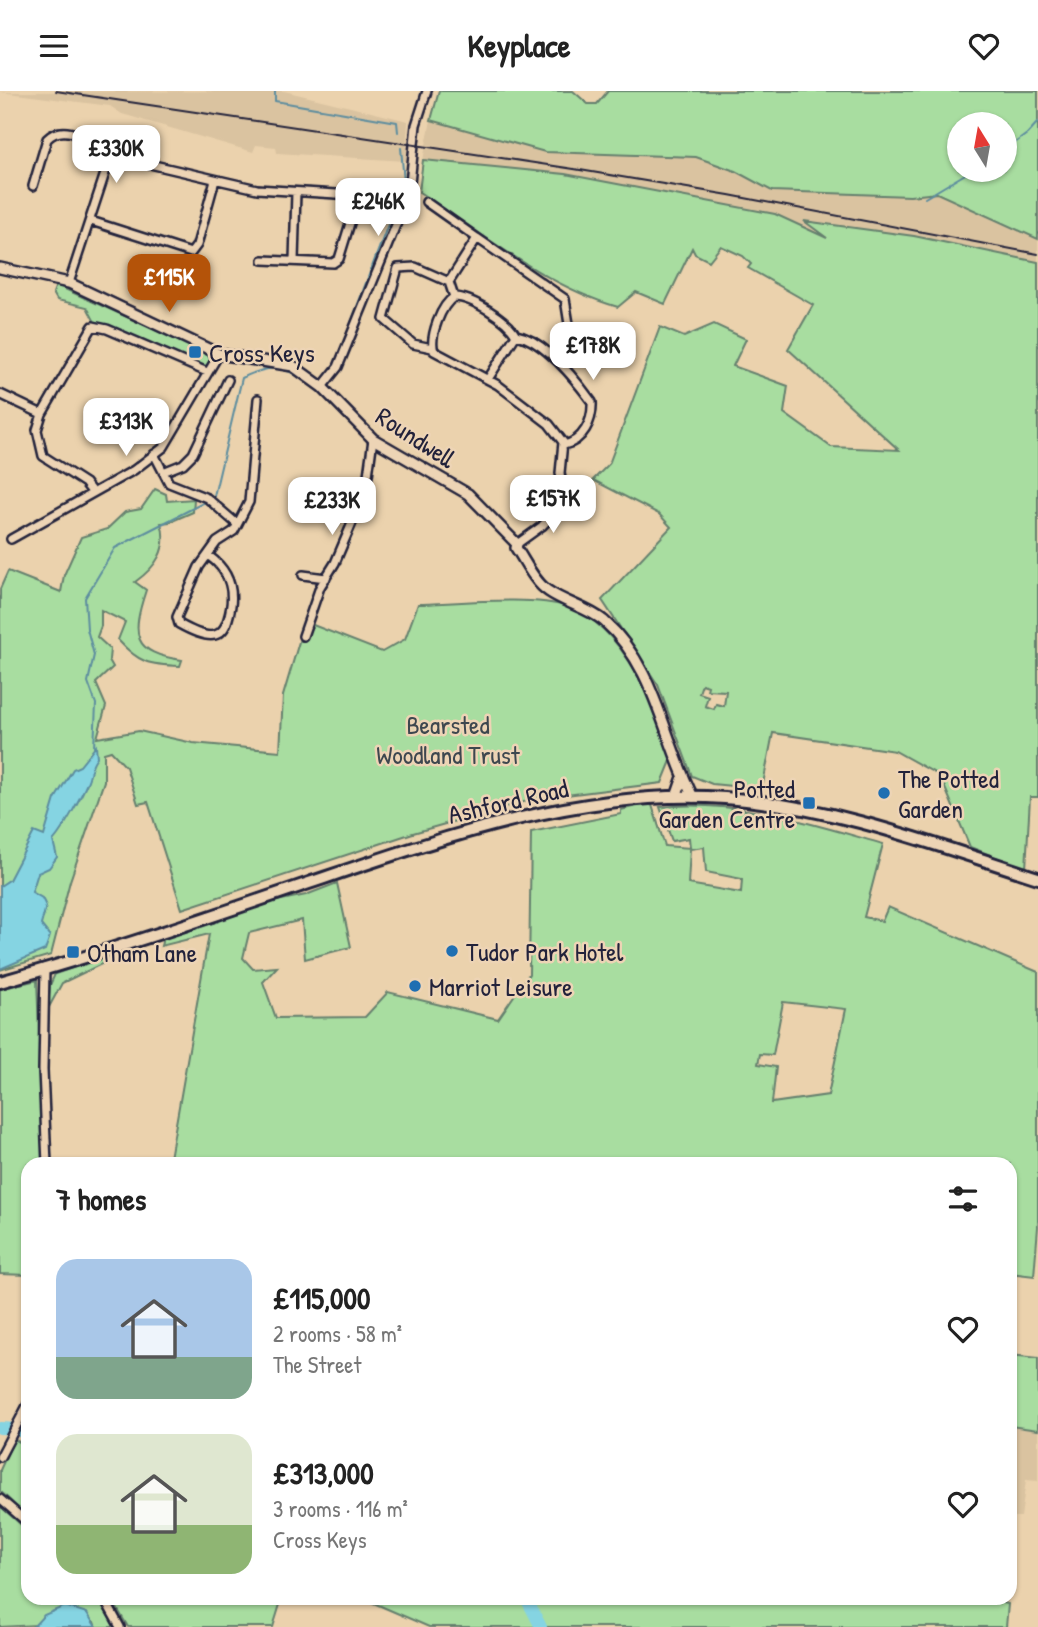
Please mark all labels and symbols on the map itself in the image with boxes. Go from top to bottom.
north arrow [947,112,1017,182]
pin: £330K [67,125,165,185]
pin: £246K [329,179,427,238]
pin: £115K [120,255,218,314]
pin: £178K [544,323,642,382]
place label: Cross Keys [209,335,315,370]
marker: Cross Keys [187,344,203,360]
street label: Roundwell [369,398,463,476]
pin: £313K [77,399,175,458]
pin: £157K [504,475,602,535]
pin: £233K [283,477,381,537]
park label: Bearsted Woodland Trust [376,707,521,772]
place label: The Potted Garden [898,761,999,826]
street label: Ashford Road [445,770,571,832]
place label: Potted Garden Centre [658,771,795,836]
marker: The Potted Garden [876,785,892,801]
marker: Potted Garden Centre [801,795,817,811]
place label: Tudor Park Hotel [466,934,624,969]
place label: Otham Lane [87,935,197,970]
marker: Tudor Park Hotel [444,943,460,959]
marker: Otham Lane [65,944,81,960]
place label: Marriot Leisure [429,969,573,1004]
marker: Marriot Leisure [407,978,423,994]

